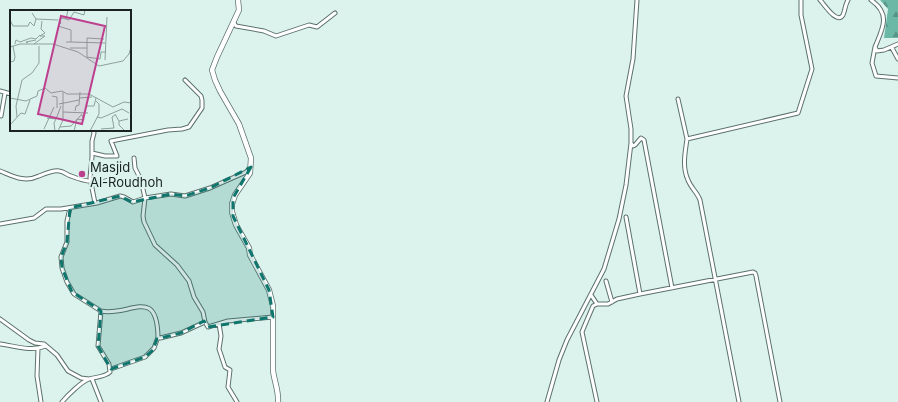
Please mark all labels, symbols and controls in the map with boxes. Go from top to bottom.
inset map [10,10,131,131]
place label: Masjid Al-Roudhoh [90,159,163,190]
marker: Masjid Al-Roudhoh [77,169,87,179]

